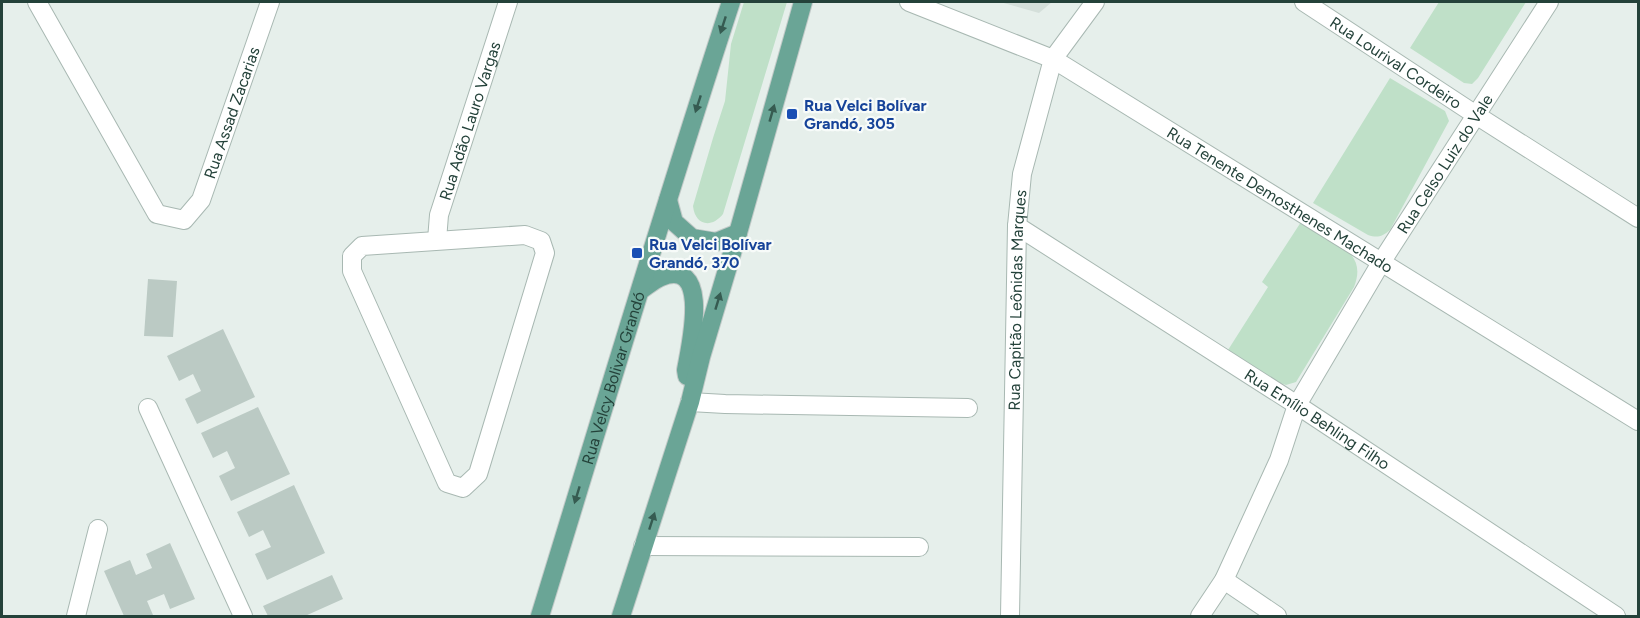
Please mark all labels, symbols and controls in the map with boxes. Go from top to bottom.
street label: Rua Lourival Cordeiro [1327,12,1465,112]
one-way arrow [718,16,728,34]
street label: Rua Adão Lauro Vargas [435,39,504,203]
street label: Rua Assad Zacarias [200,44,263,181]
street label: Rua Celso Luiz do Vale [1393,90,1497,237]
one-way arrow [692,95,702,113]
place label: Rua Velci Bolívar Grandó, 305 [804,96,927,133]
one-way arrow [767,104,777,122]
marker: Rua Velci Bolívar Grandó, 305 [785,107,799,121]
street label: Rua Tenente Demosthenes Machado [1164,122,1397,277]
street label: Rua Capitão Leônidas Marques [1004,189,1030,411]
place label: Rua Velci Bolívar Grandó, 370 [649,235,772,272]
marker: Rua Velci Bolívar Grandó, 370 [630,246,644,260]
street label: Rua Velcy Bolivar Grandó [577,289,648,467]
one-way arrow [714,292,723,310]
street label: Rua Emílio Behling Filho [1241,365,1394,473]
one-way arrow [572,486,581,504]
one-way arrow [647,512,657,530]

